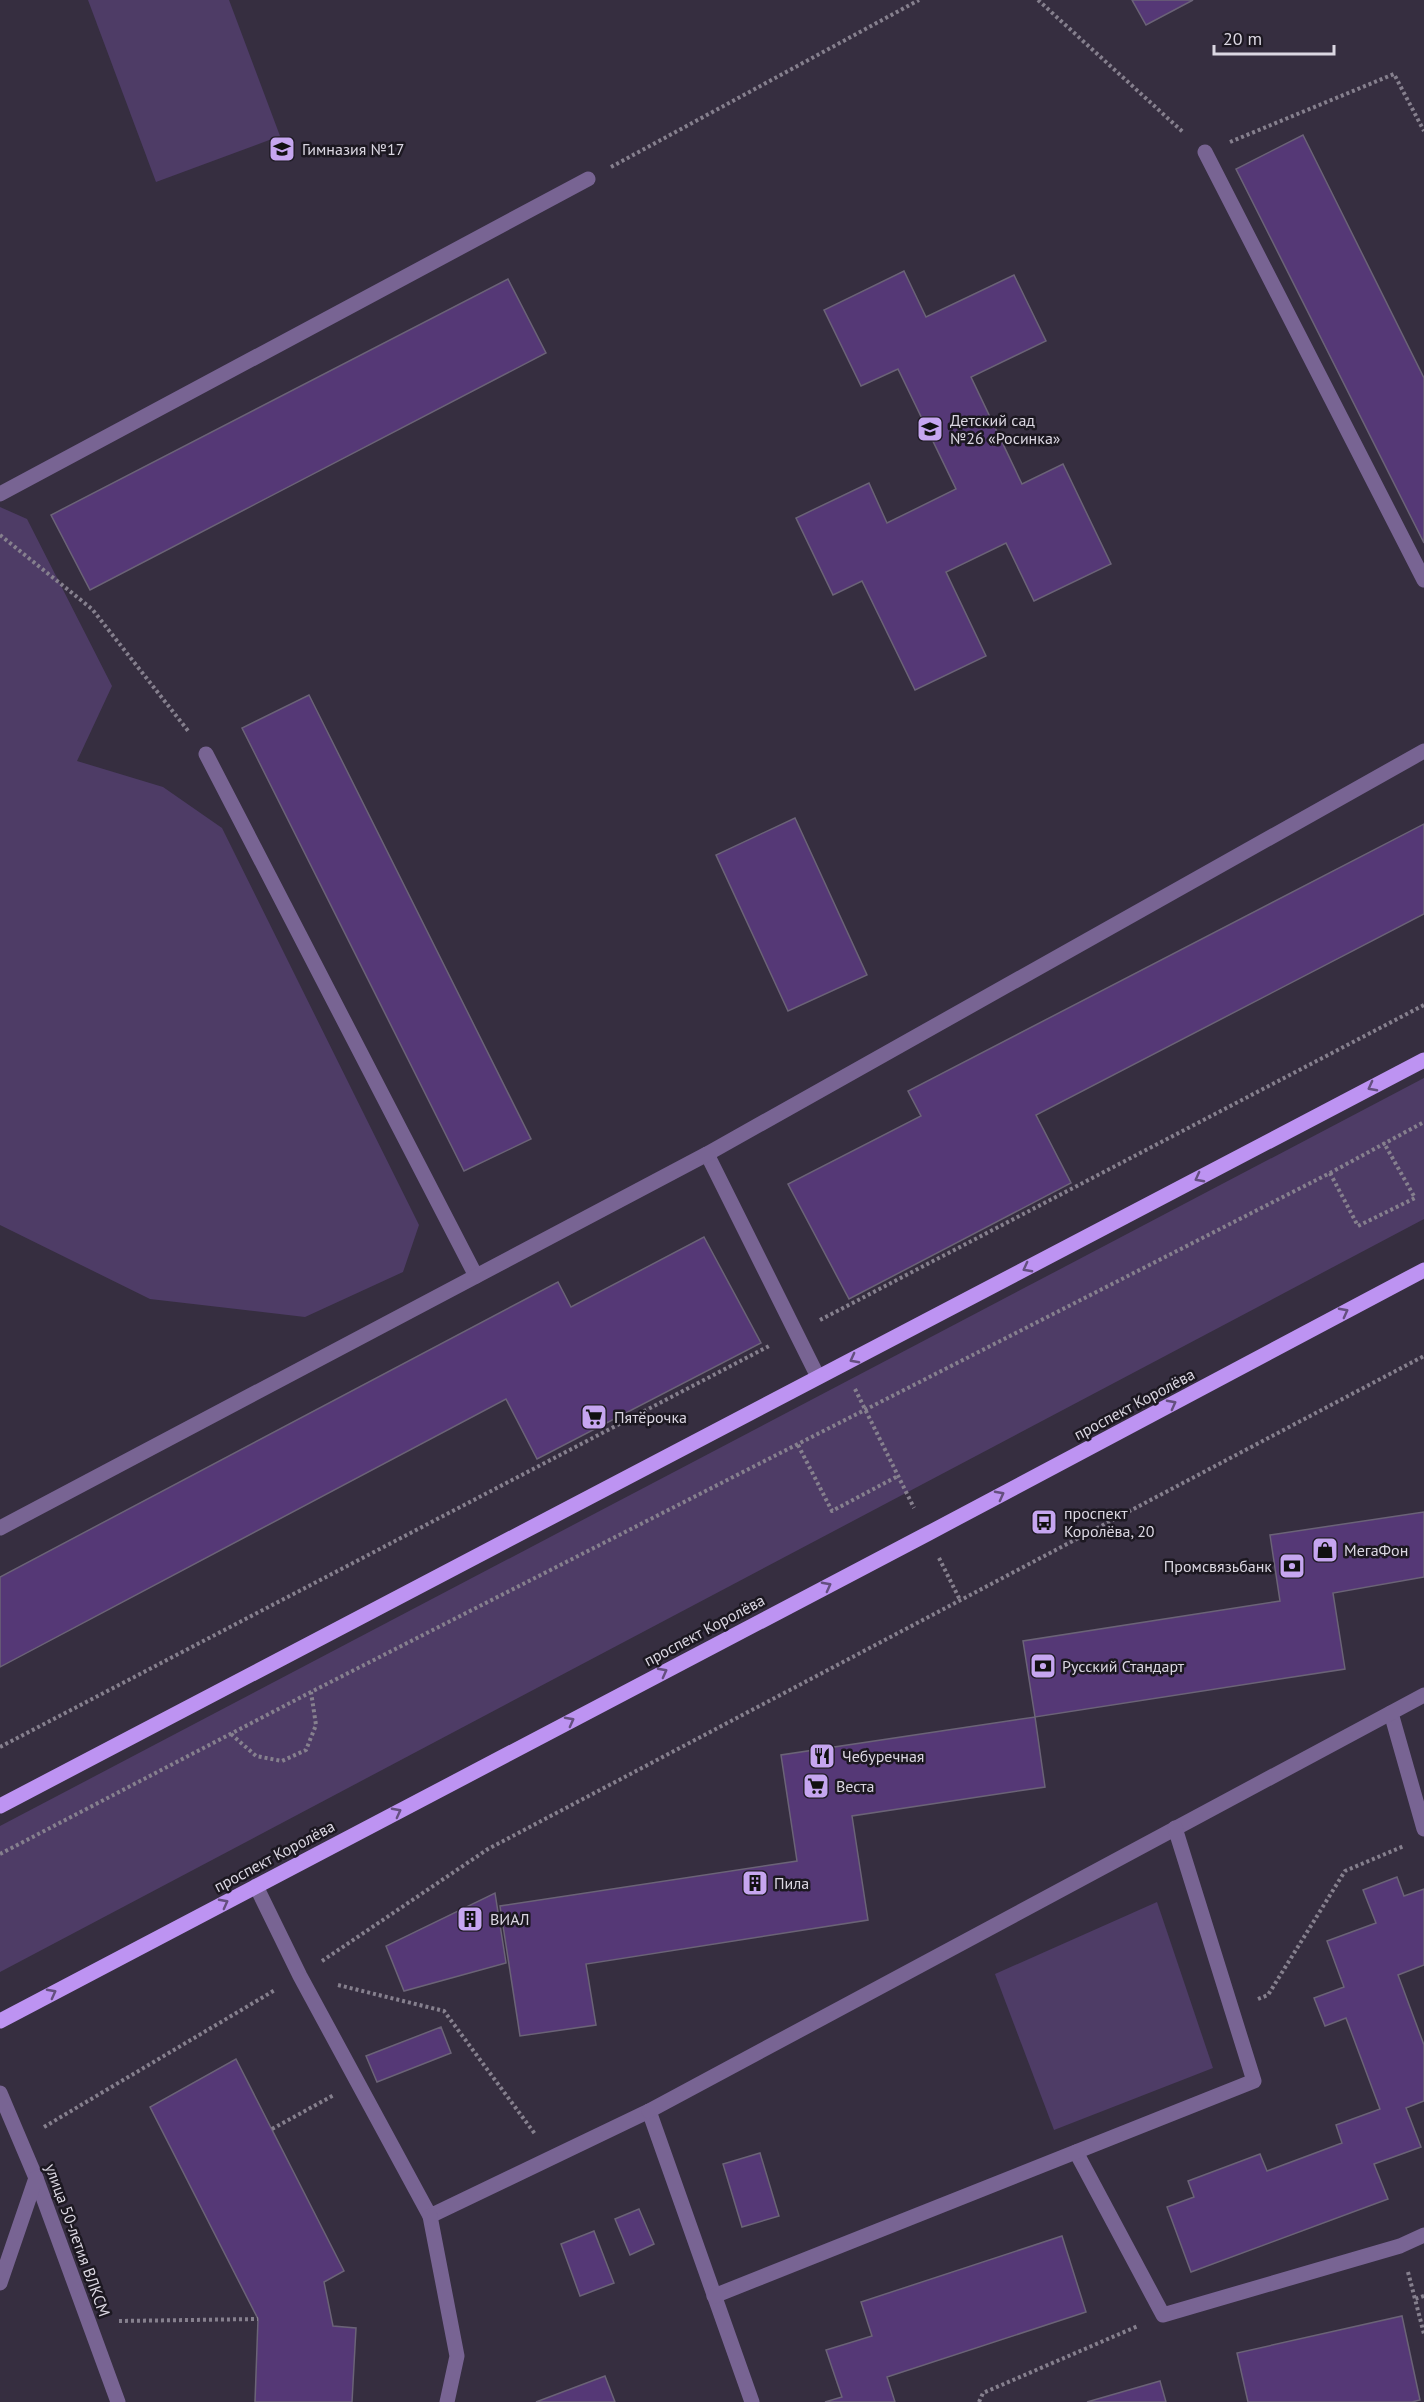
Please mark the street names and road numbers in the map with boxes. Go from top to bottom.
street label: проспект Королёва [1070,1364,1198,1444]
street label: проспект Королёва [640,1590,768,1670]
street label: проспект Королёва [210,1816,338,1896]
street label: улица 50-летия ВЛКСМ [41,2161,115,2319]

